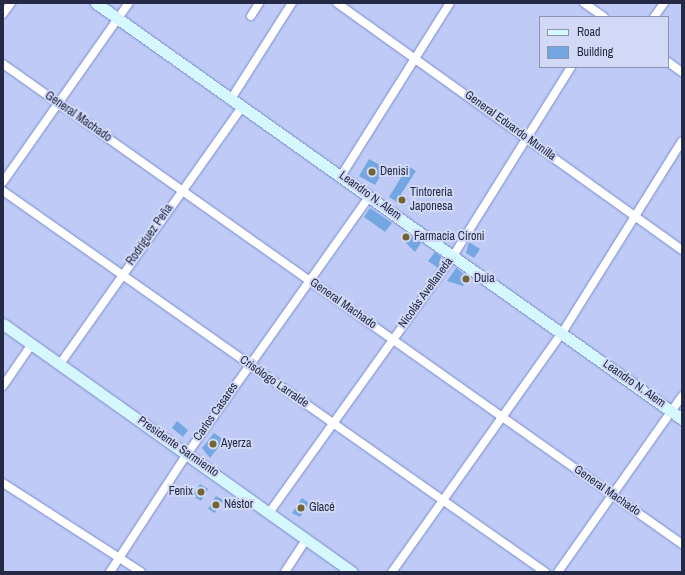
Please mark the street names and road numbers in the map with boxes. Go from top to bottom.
street label: General Eduardo Munilla [462,88,558,164]
street label: General Machado [42,89,114,145]
street label: Leandro N. Alem [336,168,404,224]
street label: Rodríguez Peña [124,202,176,268]
street label: Nicolás Avellaneda [395,255,457,331]
street label: General Machado [307,276,379,332]
street label: Crisólogo Larralde [237,353,311,411]
street label: Leandro N. Alem [600,357,668,411]
street label: Carlos Casares [191,380,241,444]
street label: Presidente Sarmiento [135,414,221,480]
street label: General Machado [571,463,643,519]

